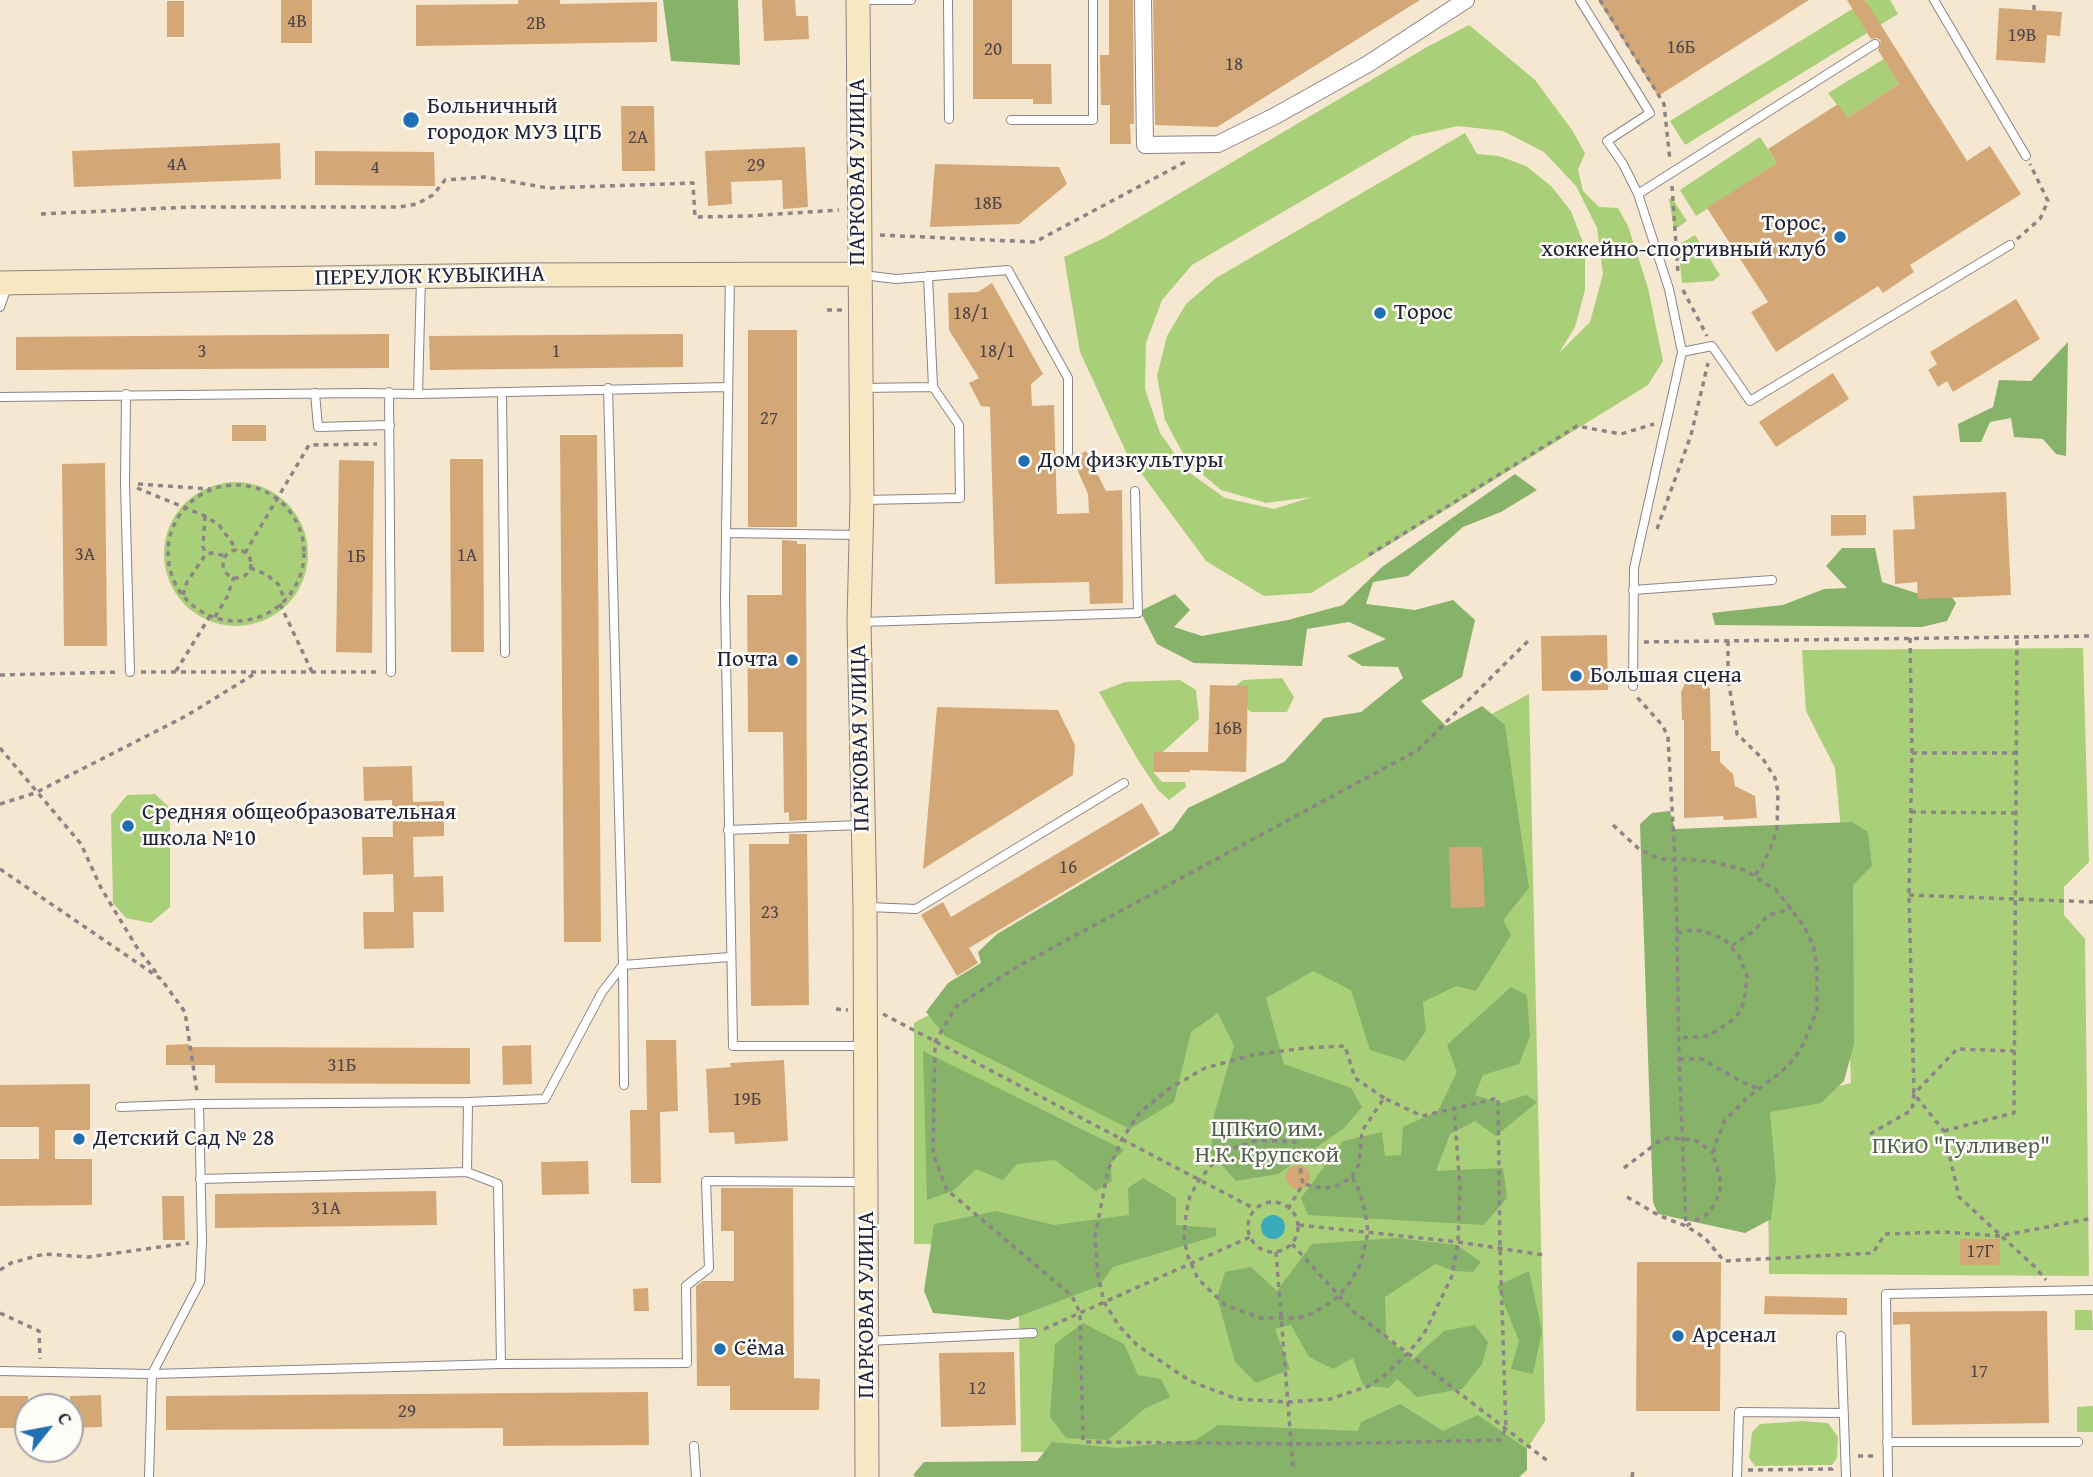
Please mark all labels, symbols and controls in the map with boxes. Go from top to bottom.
house number: 4В [287,11,307,33]
house number: 2В [526,13,546,35]
house number: 19В [2007,25,2037,47]
house number: 16Б [1666,37,1696,59]
house number: 20 [984,39,1002,61]
house number: 18 [1225,54,1243,76]
street label: ПАРКОВАЯ УЛИЦА [844,78,872,266]
place label: Больничный городок МУЗ ЦГБ [427,93,602,147]
marker: Больничный городок МУЗ ЦГБ [401,110,421,130]
house number: 2А [628,127,648,149]
house number: 4А [167,154,187,176]
house number: 29 [747,155,765,177]
house number: 4 [370,157,380,179]
house number: 18Б [973,193,1003,215]
place label: Торос, хоккейно-спортивный клуб [1541,210,1826,264]
marker: Торос, хоккейно-спортивный клуб [1832,229,1848,245]
street label: ПЕРЕУЛОК КУВЫКИНА [315,261,545,293]
place label: Торос [1394,299,1453,327]
house number: 18/1 [953,303,989,325]
marker: Торос [1372,305,1388,321]
house number: 3 [197,341,207,363]
house number: 1 [551,341,561,363]
house number: 18/1 [979,341,1015,363]
house number: 27 [760,408,778,430]
place label: Дом физкультуры [1038,447,1224,475]
marker: Дом физкультуры [1016,453,1032,469]
house number: 3А [75,544,95,566]
house number: 1А [457,545,477,567]
house number: 1Б [346,546,366,568]
street label: ПАРКОВАЯ УЛИЦА [846,644,876,832]
place label: Почта [717,646,778,674]
marker: Почта [784,652,800,668]
place label: Большая сцена [1590,662,1742,690]
marker: Большая сцена [1568,668,1584,684]
house number: 16В [1213,718,1243,740]
place label: Средняя общеобразовательная школа №10 [142,799,456,853]
marker: Средняя общеобразовательная школа №10 [120,818,136,834]
house number: 16 [1059,857,1077,879]
house number: 23 [761,902,779,924]
house number: 31Б [327,1055,357,1077]
house number: 19Б [732,1089,762,1111]
park label: ЦПКиО им. Н.К. Крупской [1195,1116,1339,1170]
place label: Детский Сад № 28 [93,1125,274,1153]
marker: Детский Сад № 28 [71,1131,87,1147]
park label: ПКиО "Гулливер" [1872,1133,2050,1161]
house number: 31А [311,1198,341,1220]
street label: ПАРКОВАЯ УЛИЦА [853,1211,881,1399]
house number: 17Г [1966,1241,1994,1263]
place label: Арсенал [1692,1322,1776,1350]
marker: Арсенал [1670,1328,1686,1344]
place label: Сёма [734,1335,785,1363]
marker: Сёма [712,1341,728,1357]
house number: 17 [1970,1361,1988,1383]
house number: 12 [968,1378,986,1400]
north arrow [14,1393,84,1463]
house number: 29 [398,1401,416,1423]
text: С [51,1406,80,1430]

